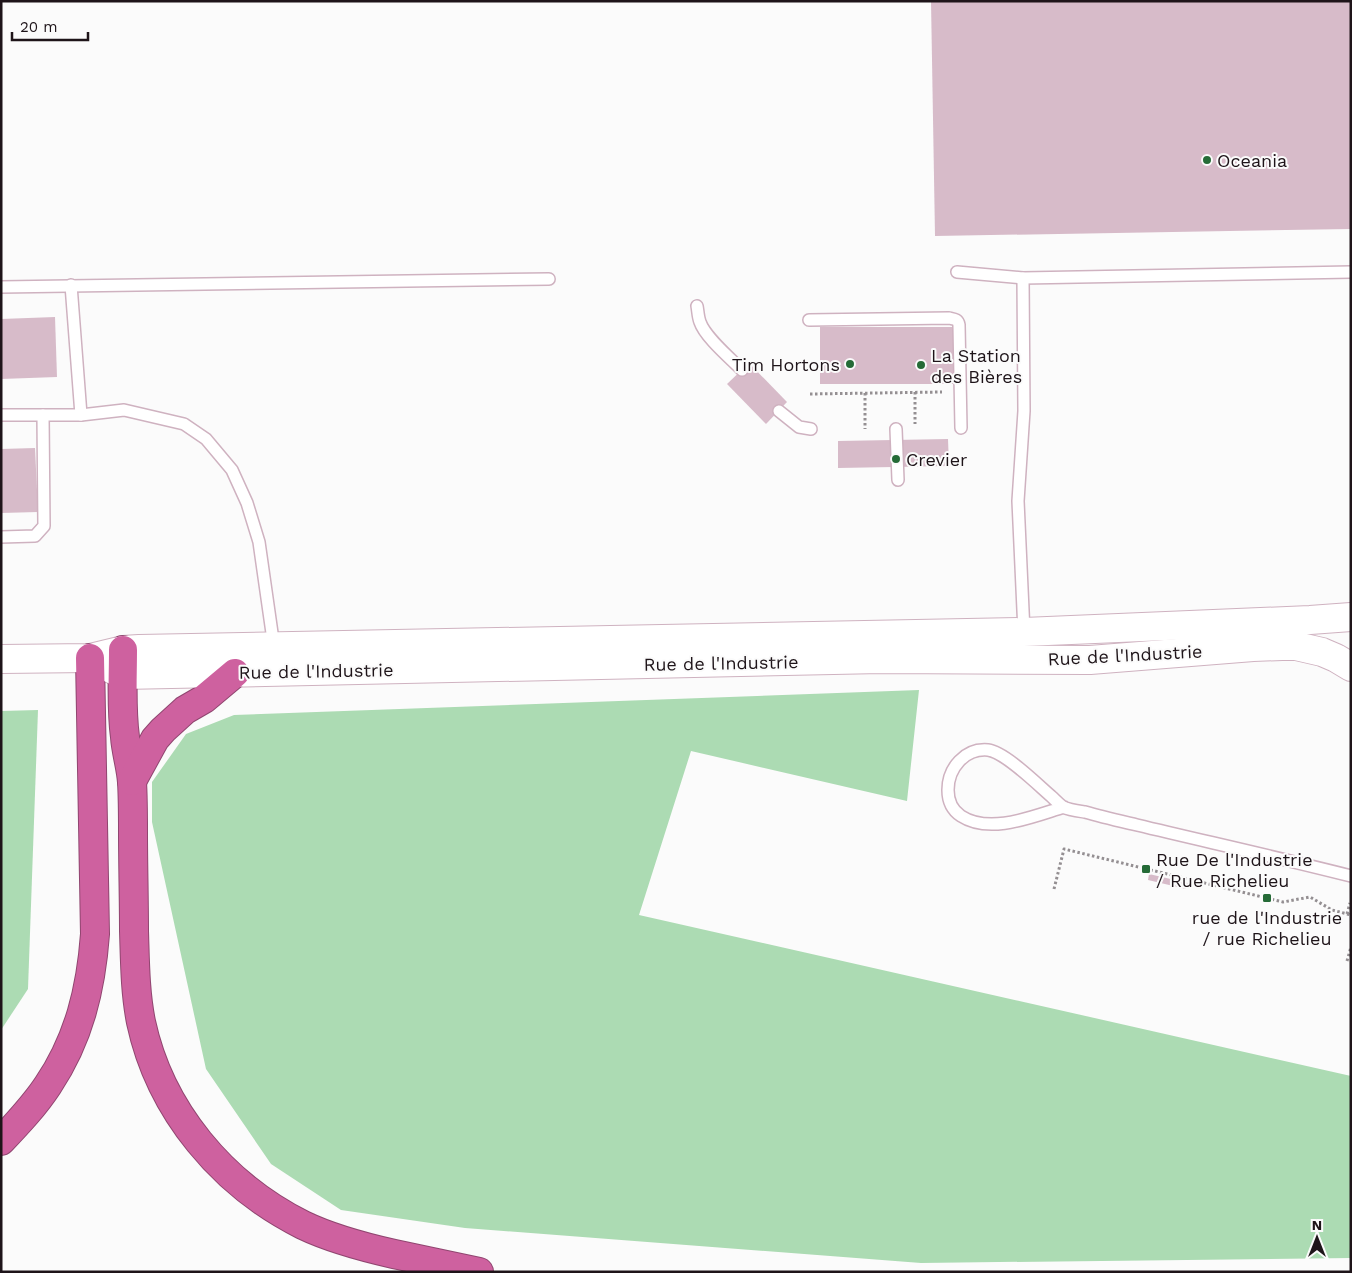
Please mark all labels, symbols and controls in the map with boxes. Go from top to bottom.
scale bar [12,10,89,42]
text: 20 m [20,18,58,36]
place label: Oceania [1217,150,1287,171]
marker: Oceania [1201,154,1213,166]
place label: La Station des Bières [931,345,1022,387]
place label: Tim Hortons [732,354,840,375]
marker: Tim Hortons [844,358,856,370]
marker: La Station des Bières [915,359,927,371]
place label: Crevier [906,449,967,470]
marker: Crevier [890,453,902,465]
street label: Rue de l'Industrie [1047,640,1203,670]
street label: Rue de l'Industrie [643,651,799,675]
street label: Rue de l'Industrie [238,659,394,683]
place label: Rue De l'Industrie / Rue Richelieu [1156,849,1313,891]
marker: Rue De l'Industrie / Rue Richelieu [1140,863,1152,875]
marker: rue de l'Industrie / rue Richelieu [1261,892,1273,904]
place label: rue de l'Industrie / rue Richelieu [1192,907,1342,949]
north arrow [1292,1213,1342,1263]
text: N [1312,1217,1322,1233]

